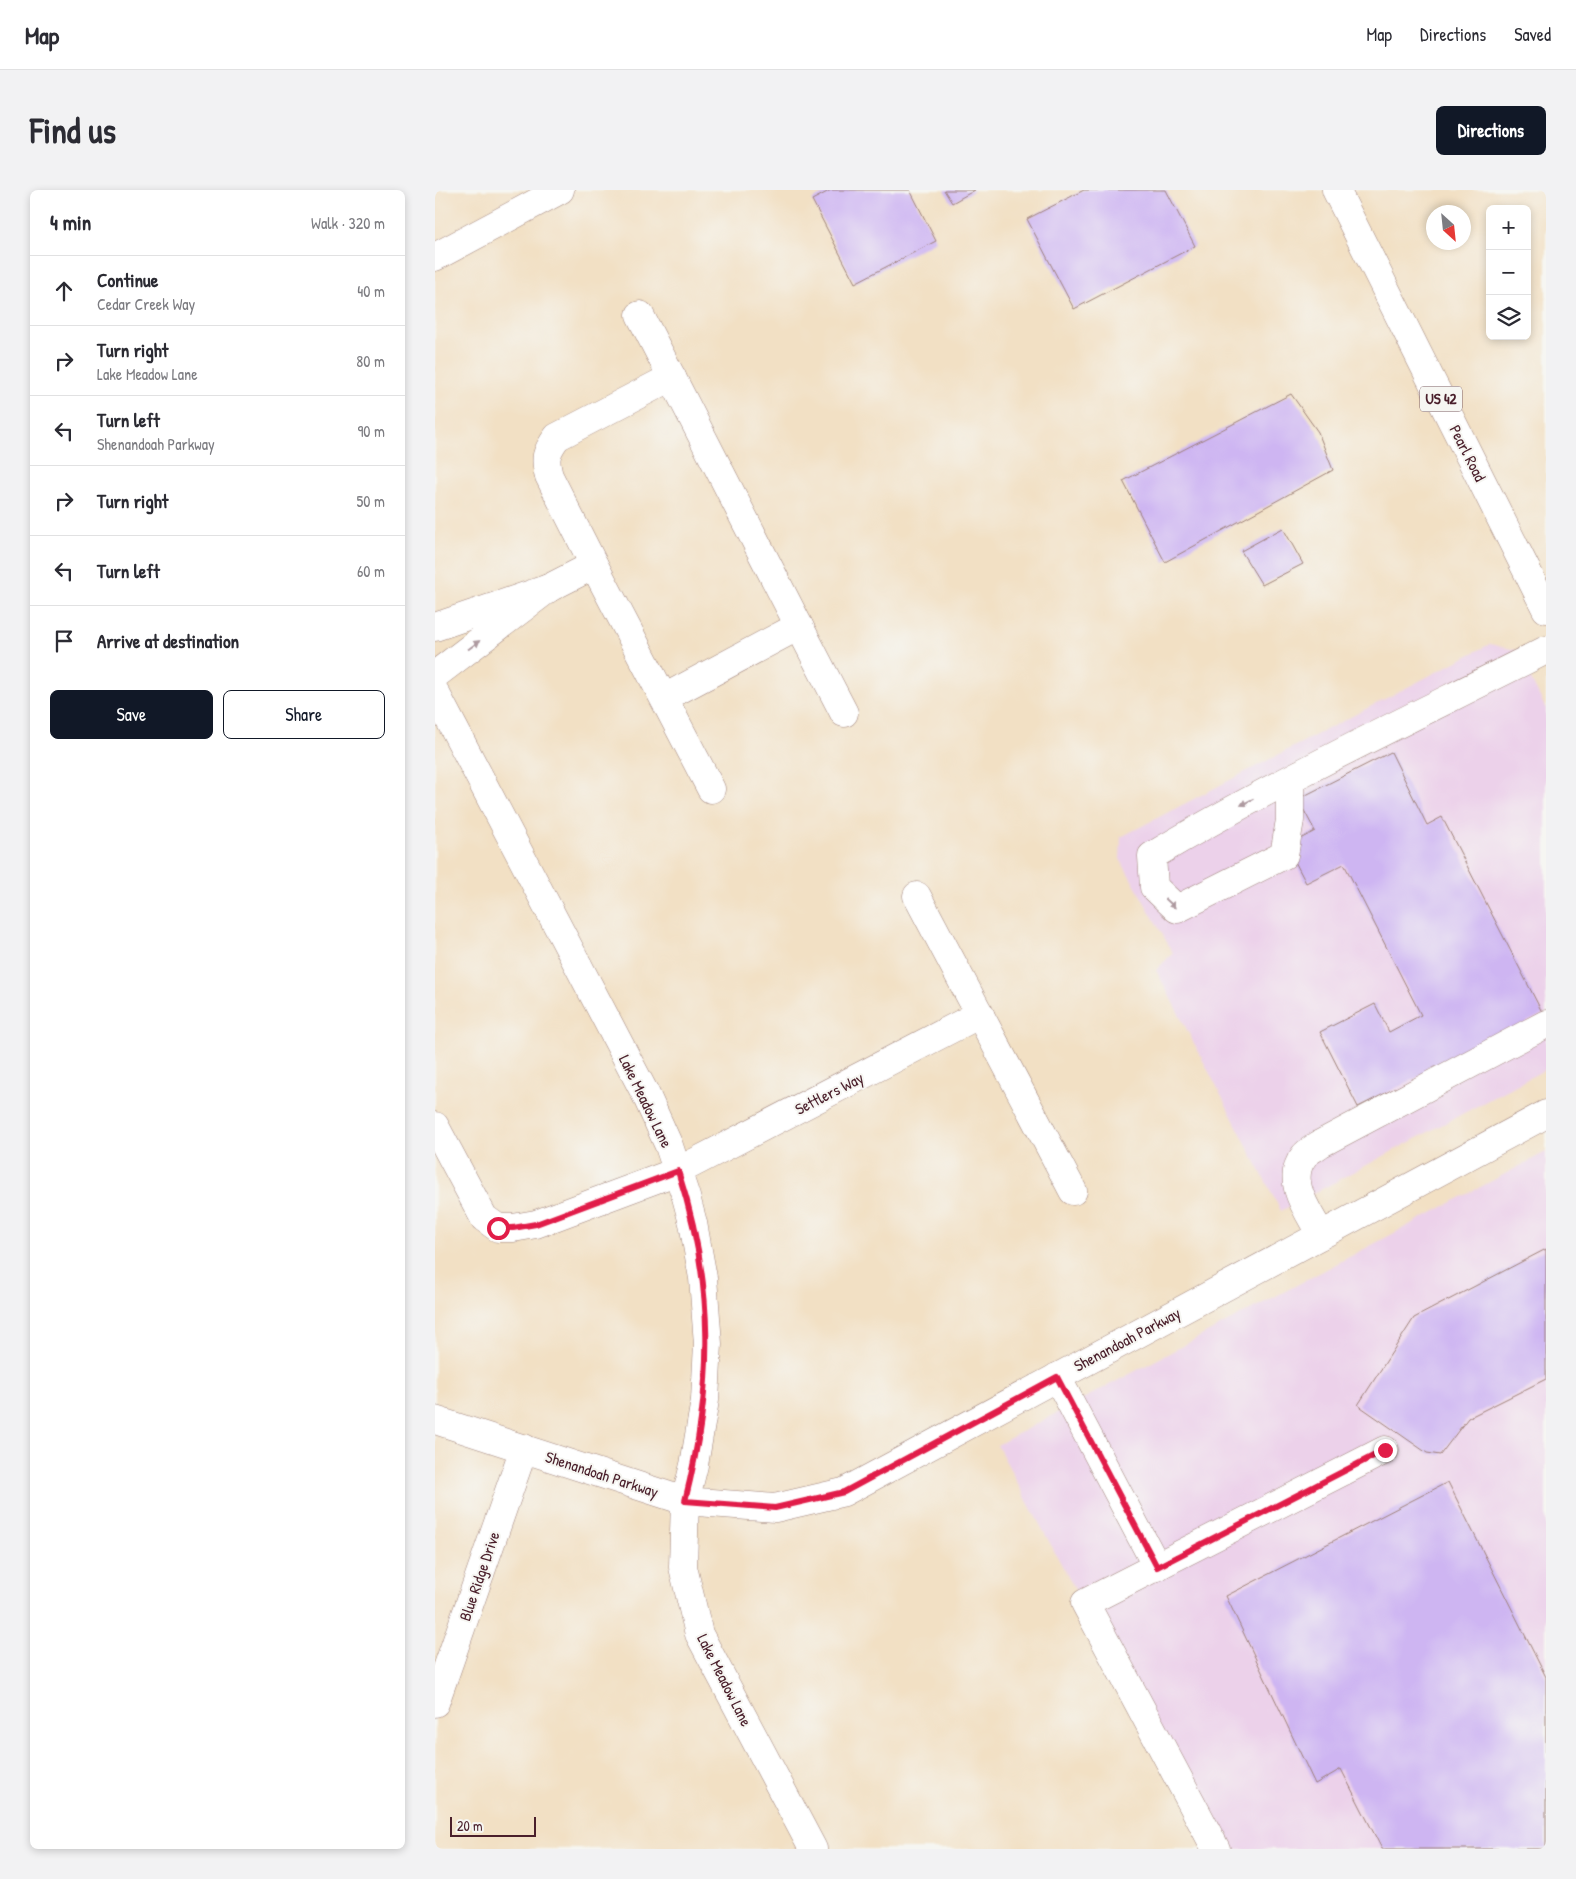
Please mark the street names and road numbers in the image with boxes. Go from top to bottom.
road number: US 42 [1420,386,1462,412]
street label: Pearl Road [1444,421,1492,485]
street label: Lake Meadow Lane [614,1051,678,1152]
street label: Settlers Way [791,1066,867,1120]
street label: Shenandoah Parkway [1070,1302,1184,1376]
street label: Shenandoah Parkway [543,1445,662,1503]
street label: Blue Ridge Drive [453,1528,505,1624]
street label: Lake Meadow Lane [692,1630,758,1730]

